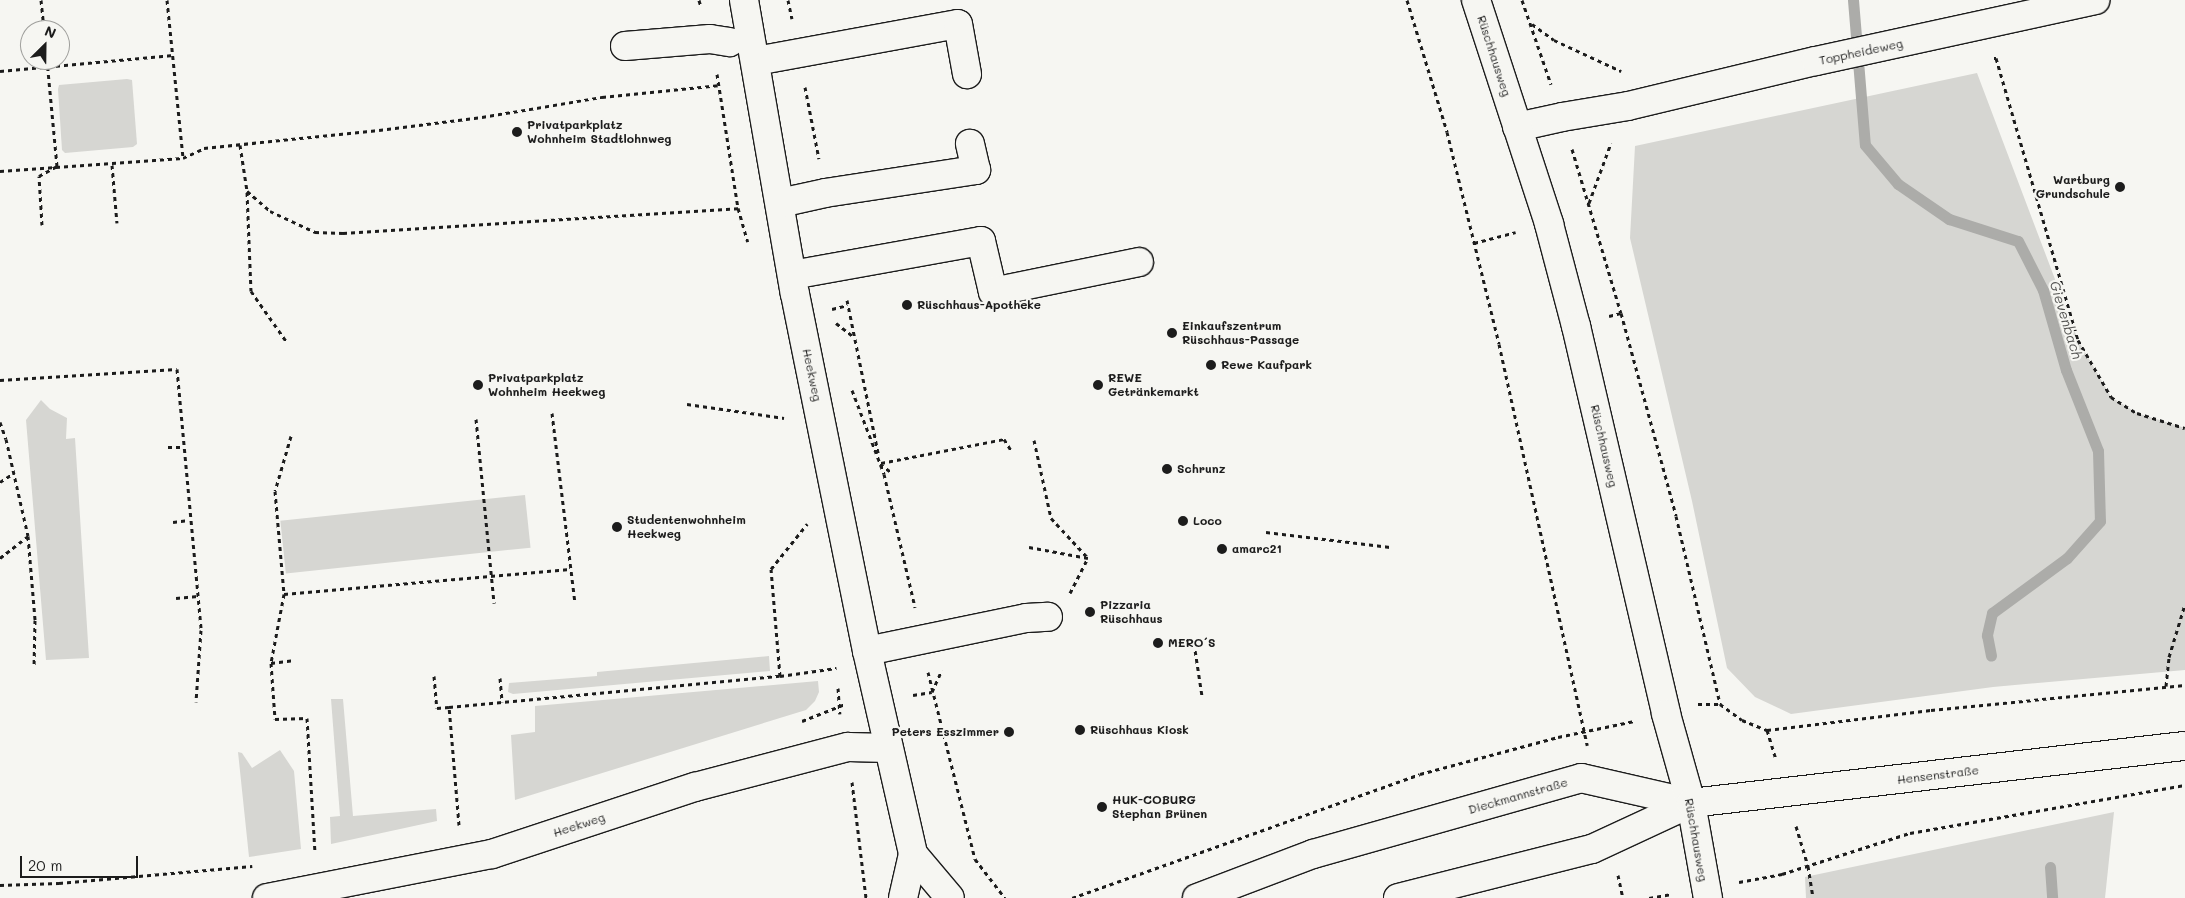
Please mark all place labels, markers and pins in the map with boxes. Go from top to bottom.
place label: Privatparkplatz Wohnheim Stadtlohnweg [527,118,671,146]
marker: Privatparkplatz Wohnheim Stadtlohnweg [511,126,523,138]
place label: Wartburg Grundschule [2036,173,2110,201]
marker: Wartburg Grundschule [2114,181,2126,193]
place label: Rüschhaus-Apotheke [917,298,1041,312]
marker: Rüschhaus-Apotheke [901,299,913,311]
place label: Einkaufszentrum Rüschhaus-Passage [1182,319,1299,347]
marker: Einkaufszentrum Rüschhaus-Passage [1166,327,1178,339]
place label: Rewe Kaufpark [1221,358,1312,372]
marker: Rewe Kaufpark [1205,359,1217,371]
place label: Privatparkplatz Wohnheim Heekweg [488,371,605,399]
place label: REWE Getränkemarkt [1108,371,1199,399]
marker: Privatparkplatz Wohnheim Heekweg [472,379,484,391]
marker: REWE Getränkemarkt [1092,379,1104,391]
place label: Schrunz [1177,462,1225,476]
marker: Schrunz [1161,463,1173,475]
place label: Studentenwohnheim Heekweg [627,513,746,541]
place label: Loco [1193,514,1222,528]
marker: Loco [1177,515,1189,527]
marker: Studentenwohnheim Heekweg [611,521,623,533]
place label: amarc21 [1232,542,1282,556]
marker: amarc21 [1216,543,1228,555]
place label: Pizzaria Rüschhaus [1100,598,1163,626]
marker: Pizzaria Rüschhaus [1084,606,1096,618]
place label: MERO´S [1168,636,1215,650]
marker: MERO´S [1152,637,1164,649]
place label: Rüschhaus Kiosk [1090,723,1189,737]
marker: Rüschhaus Kiosk [1074,724,1086,736]
place label: Peters Esszimmer [891,725,999,739]
marker: Peters Esszimmer [1003,726,1015,738]
place label: HUK-COBURG Stephan Brünen [1112,793,1207,821]
marker: HUK-COBURG Stephan Brünen [1096,801,1108,813]

